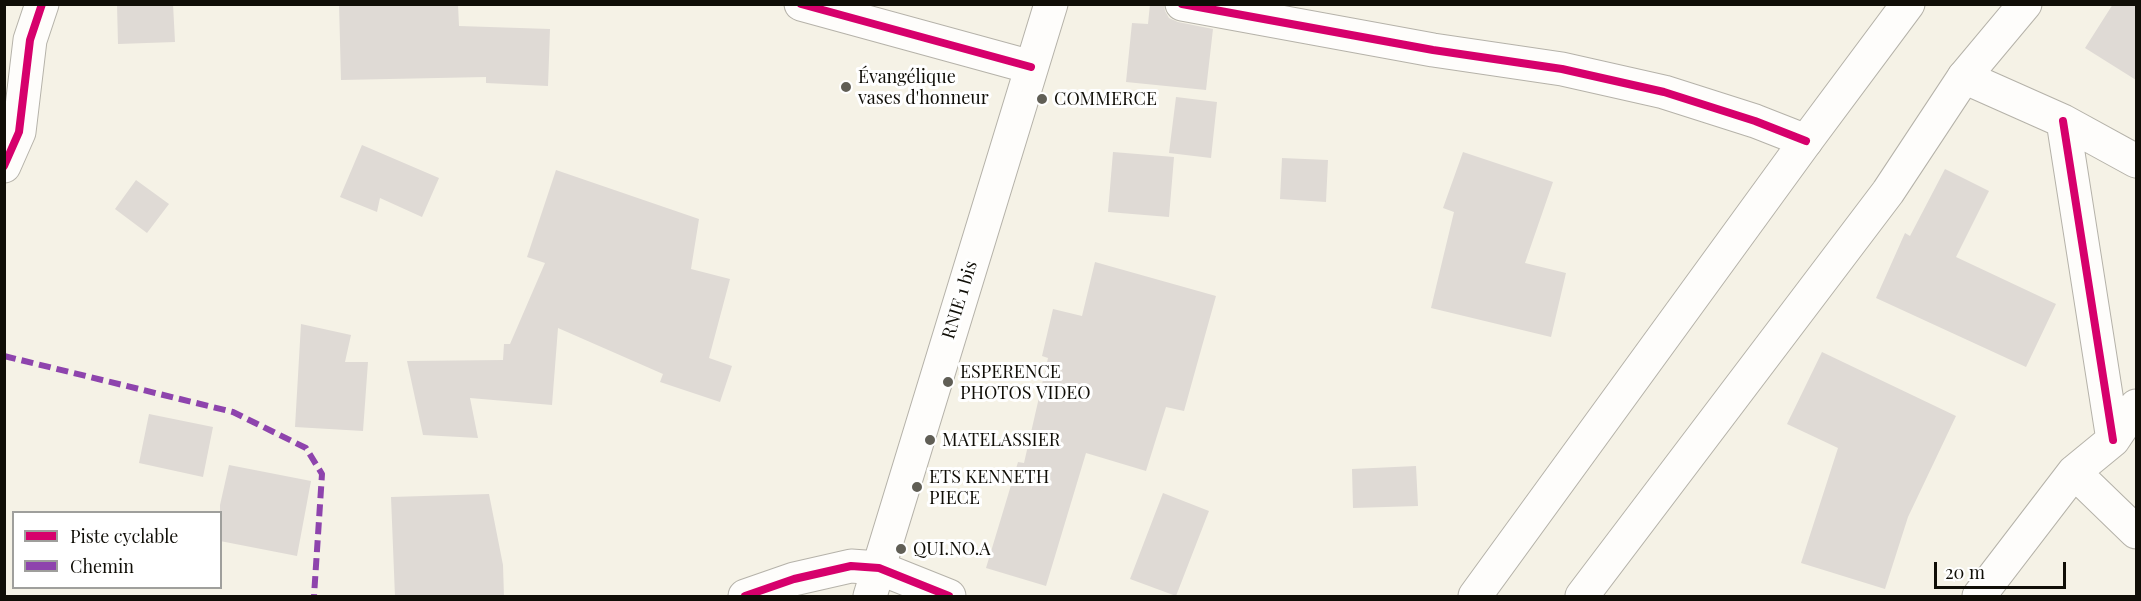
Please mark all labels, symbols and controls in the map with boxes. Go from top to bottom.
place label: Évangélique vases d'honneur [858,66,989,109]
marker: Évangélique vases d'honneur [839,80,853,94]
place label: COMMERCE [1054,88,1157,110]
marker: COMMERCE [1035,92,1049,106]
street label: RNIE 1 bis [938,258,982,342]
place label: ESPERENCE PHOTOS VIDEO [960,361,1091,404]
marker: ESPERENCE PHOTOS VIDEO [941,375,955,389]
place label: MATELASSIER [942,429,1060,451]
marker: MATELASSIER [923,433,937,447]
place label: ETS KENNETH PIECE [929,466,1049,508]
marker: ETS KENNETH PIECE [910,480,924,494]
legend [12,511,222,589]
text: Piste cyclable [70,524,178,548]
place label: QUI.NO.A [913,538,991,560]
marker: QUI.NO.A [894,542,908,556]
scale bar [1937,550,2069,588]
text: Chemin [70,554,134,578]
text: 20 m [1945,560,1985,584]

